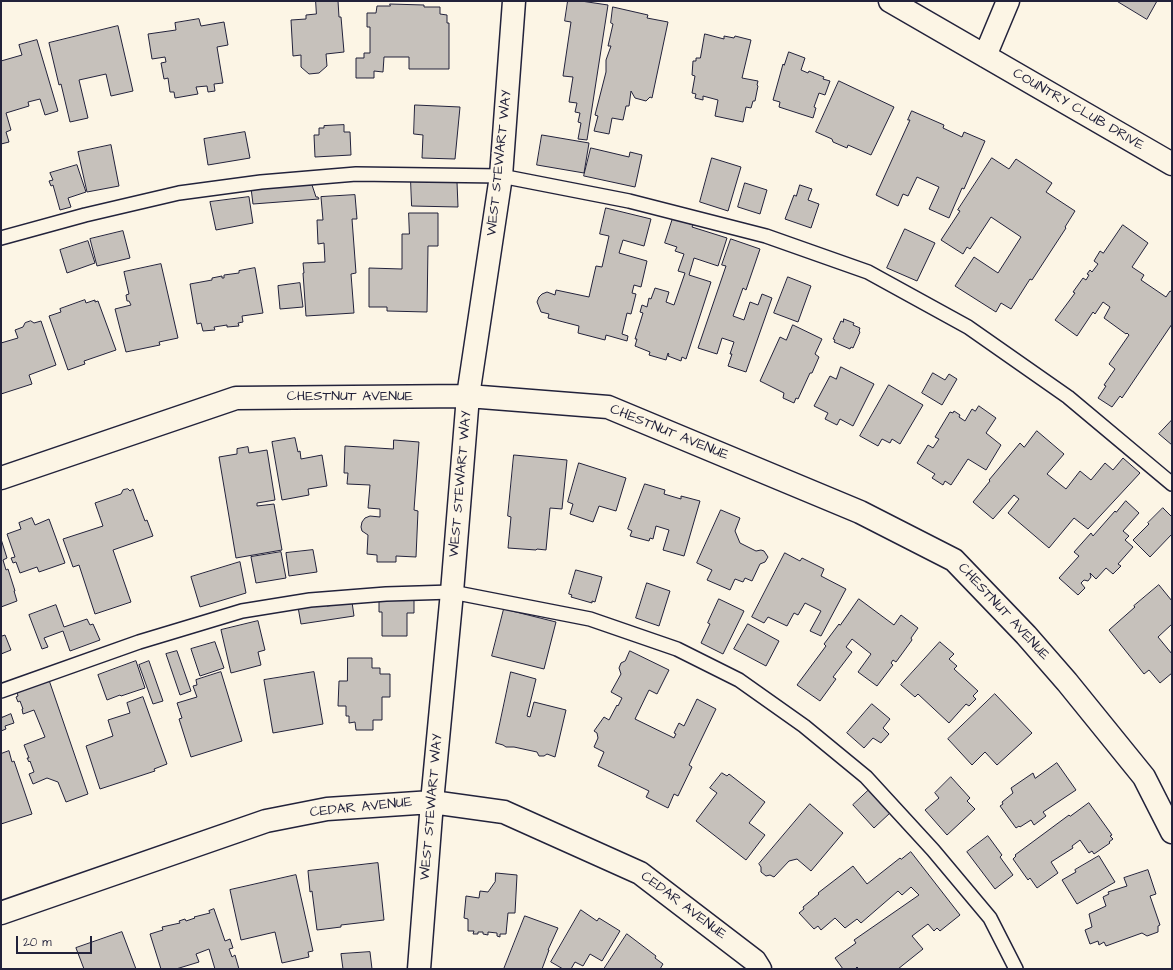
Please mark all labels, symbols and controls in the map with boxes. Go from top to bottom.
street label: COUNTRY CLUB DRIVE [1009,65,1147,155]
street label: WEST STEWART WAY [484,89,516,237]
street label: CHESTNUT AVENUE [287,389,413,405]
street label: CHESTNUT AVENUE [607,402,731,464]
street label: WEST STEWART WAY [446,410,476,558]
street label: CHESTNUT AVENUE [954,560,1052,664]
street label: WEST STEWART WAY [417,733,447,881]
street label: CEDAR AVENUE [309,794,413,822]
street label: CEDAR AVENUE [637,868,729,944]
scale bar [18,928,94,954]
text: 20 m [23,934,52,951]

